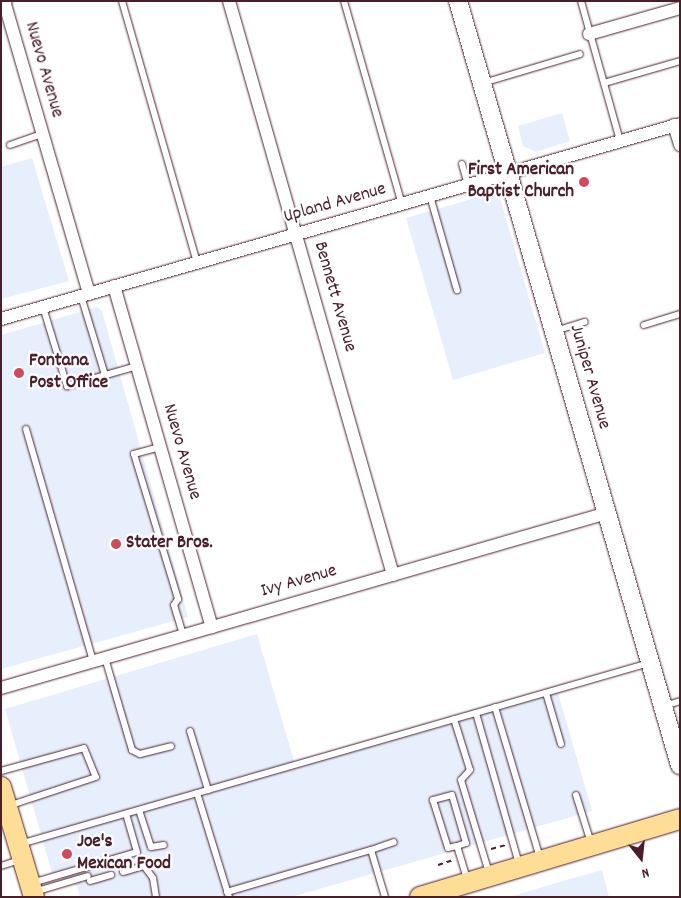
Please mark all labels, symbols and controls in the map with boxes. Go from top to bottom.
street label: Nuevo Avenue [18,19,68,121]
place label: First American Baptist Church [468,160,574,204]
marker: First American Baptist Church [578,176,590,188]
street label: Upland Avenue [281,179,389,229]
street label: Bennett Avenue [307,239,361,355]
street label: Juniper Avenue [563,322,615,432]
place label: Fontana Post Office [29,351,108,395]
marker: Fontana Post Office [13,367,25,379]
street label: Nuevo Avenue [156,401,206,503]
place label: Stater Bros. [126,533,213,555]
marker: Stater Bros. [110,538,122,550]
street label: Ivy Avenue [258,560,340,604]
place label: Joe's Mexican Food [77,832,171,876]
north arrow [616,833,666,883]
marker: Joe's Mexican Food [61,848,73,860]
text: N [639,862,651,883]

